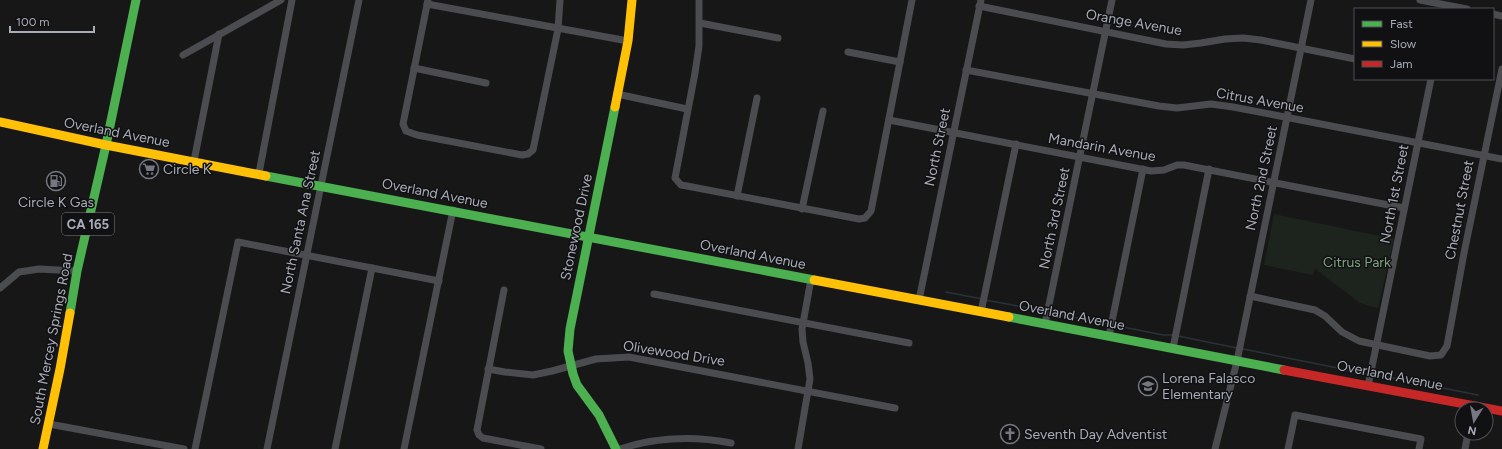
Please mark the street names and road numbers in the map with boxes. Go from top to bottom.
street label: Orange Avenue [1085,6,1184,39]
street label: Citrus Avenue [1215,84,1305,117]
street label: North Street [921,106,954,188]
street label: Overland Avenue [63,114,172,151]
street label: North 2nd Street [1242,124,1281,232]
street label: Mandarin Avenue [1047,130,1157,165]
street label: North 1st Street [1377,143,1412,245]
street label: North Santa Ana Street [277,149,324,296]
street label: Chestnut Street [1442,159,1477,261]
street label: North 3rd Street [1035,166,1074,270]
street label: Stonewood Drive [557,172,596,282]
street label: Overland Avenue [381,175,490,212]
road number: CA 165 [62,213,114,235]
street label: Overland Avenue [699,236,808,273]
street label: South Mercey Springs Road [27,252,76,426]
street label: Overland Avenue [1018,297,1127,334]
street label: Olivewood Drive [622,337,726,370]
street label: Overland Avenue [1336,357,1445,394]

